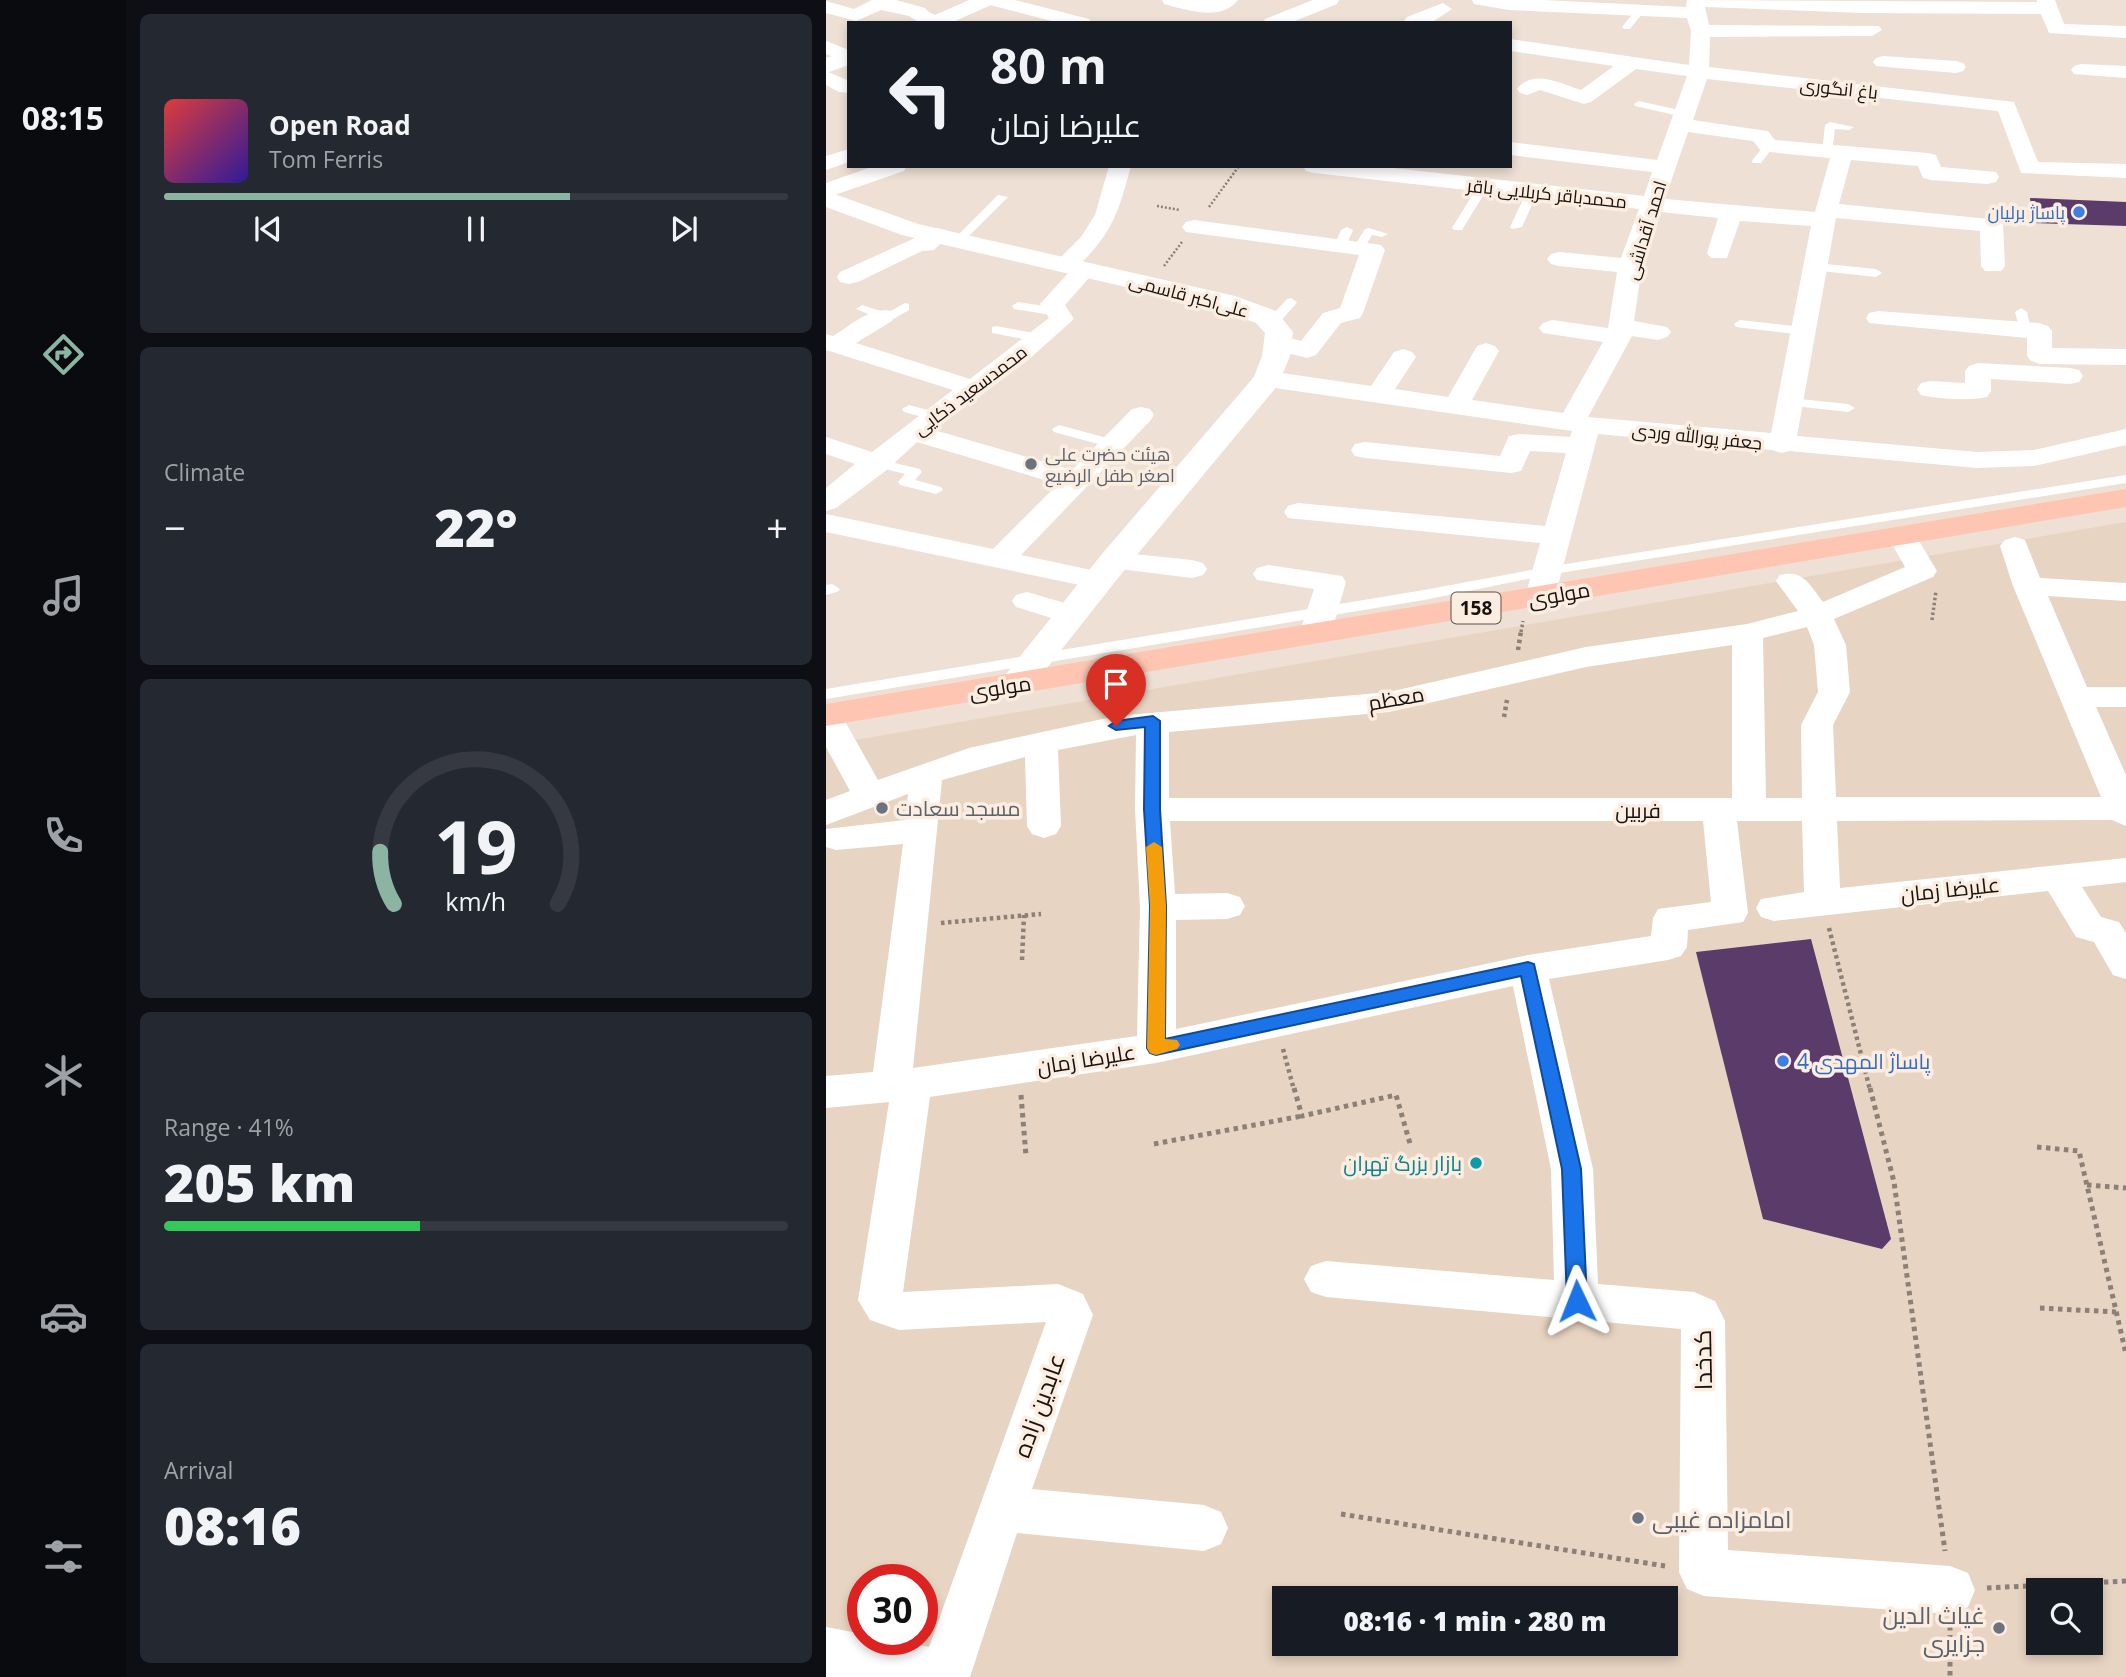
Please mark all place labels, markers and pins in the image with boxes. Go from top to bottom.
place label: پاساژ برلیان [1988,200,2065,225]
marker: پاساژ برلیان [2071,204,2087,220]
place label: هیئت حضرت علی اصغر طفل الرضیع [1045,442,1175,488]
marker: هیئت حضرت علی اصغر طفل الرضیع [1023,456,1039,472]
pin [1086,654,1146,726]
place label: مسجد سعادت [896,794,1021,822]
marker: مسجد سعادت [874,800,890,816]
place label: پاساژ المهدی 4 [1797,1047,1931,1076]
marker: پاساژ المهدی 4 [1775,1053,1791,1069]
place label: بازار بزرگ تهران [1343,1149,1462,1177]
marker: بازار بزرگ تهران [1468,1155,1484,1171]
place label: امامزاده غیبی [1652,1502,1791,1535]
marker: امامزاده غیبی [1630,1510,1646,1526]
place label: غیاث الدین جزایری [1882,1598,1985,1659]
marker: غیاث الدین جزایری [1991,1620,2007,1636]

